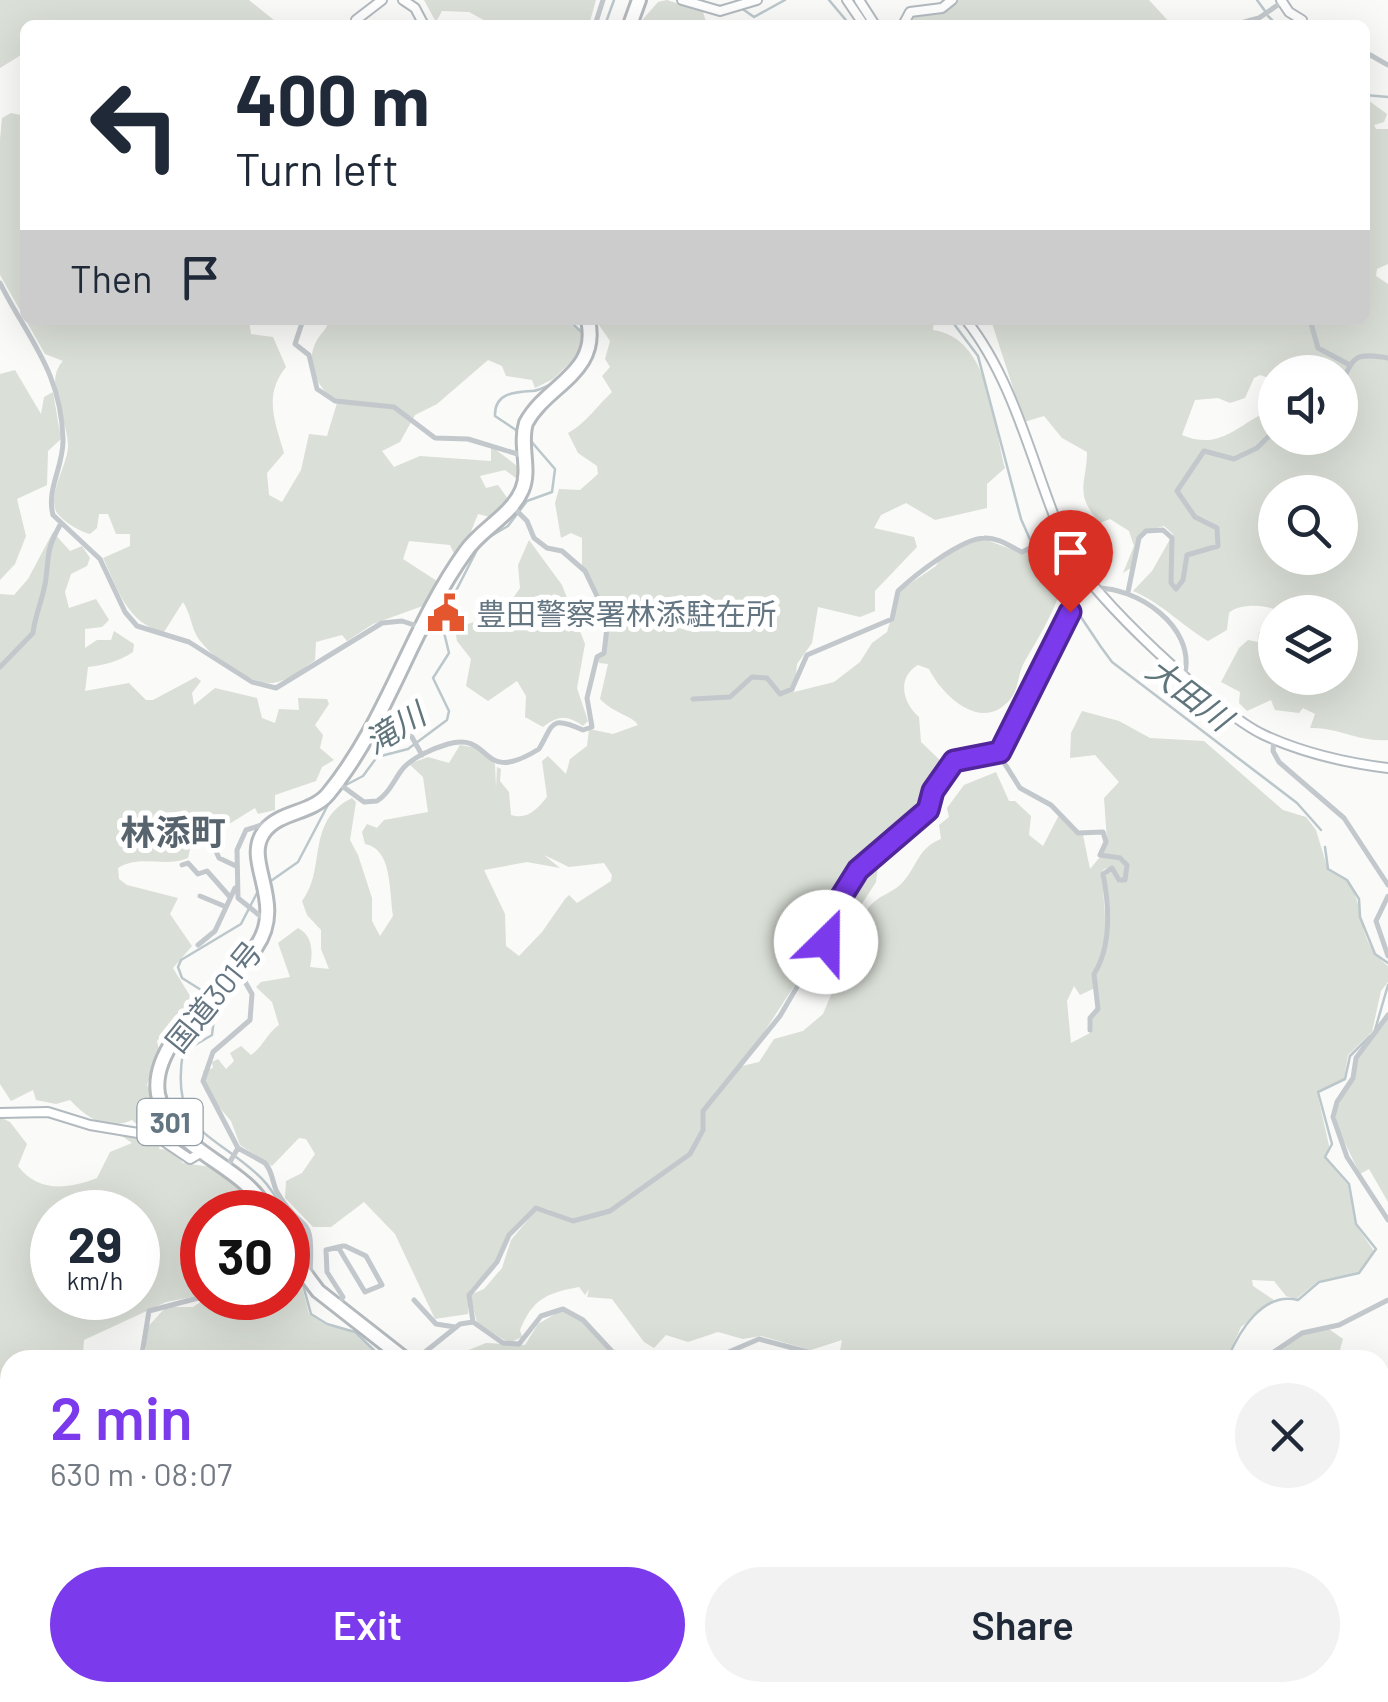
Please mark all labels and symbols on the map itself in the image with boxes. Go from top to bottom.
pin [1028,510,1113,613]
public building icon: 豊田警察署林添駐在所 [425,592,467,634]
place label: 豊田警察署林添駐在所 [476,595,776,631]
water label: 大田川 [1140,649,1242,739]
water label: 滝川 [357,692,434,760]
district label: 林添町 [120,810,226,852]
position arrow [774,890,878,994]
street label: 国道301号 [157,933,269,1059]
road number: 301 [138,1099,202,1145]
speed limit sign: 30 [180,1190,310,1320]

